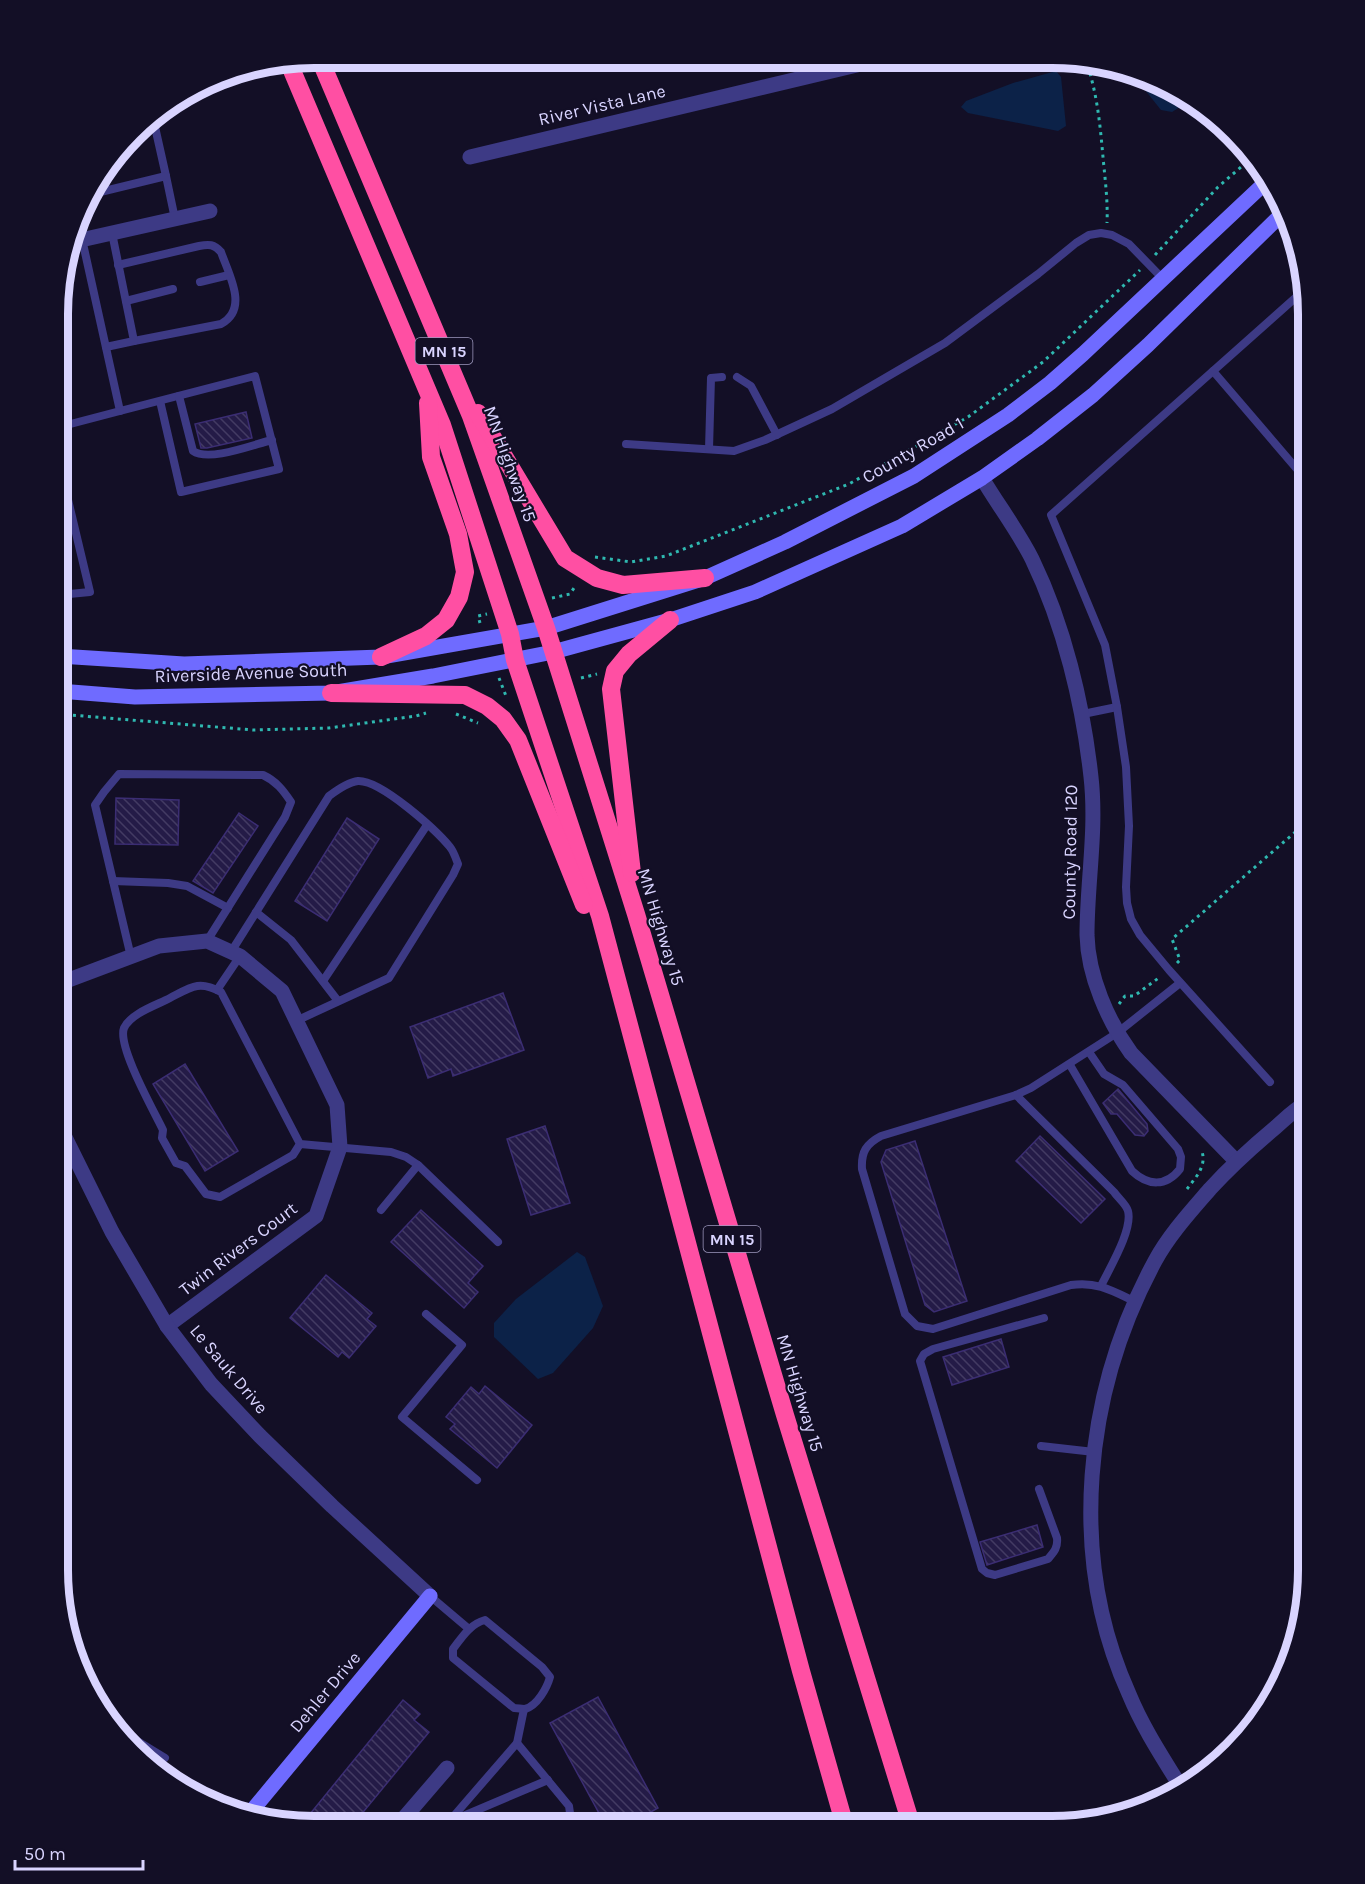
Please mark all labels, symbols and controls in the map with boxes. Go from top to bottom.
street label: River Vista Lane [536,80,668,130]
road number: MN 15 [416,338,472,364]
street label: MN Highway 15 [479,403,541,525]
street label: County Road 1 [858,412,968,488]
street label: Riverside Avenue South [154,659,348,687]
street label: County Road 120 [1058,784,1082,920]
street label: MN Highway 15 [633,865,689,989]
street label: Twin Rivers Court [175,1197,302,1301]
road number: MN 15 [704,1226,760,1252]
street label: Le Sauk Drive [185,1320,273,1418]
street label: MN Highway 15 [772,1331,828,1455]
street label: Dehler Drive [285,1647,365,1737]
scale bar [15,1833,142,1871]
text: 50 m [24,1843,66,1865]

